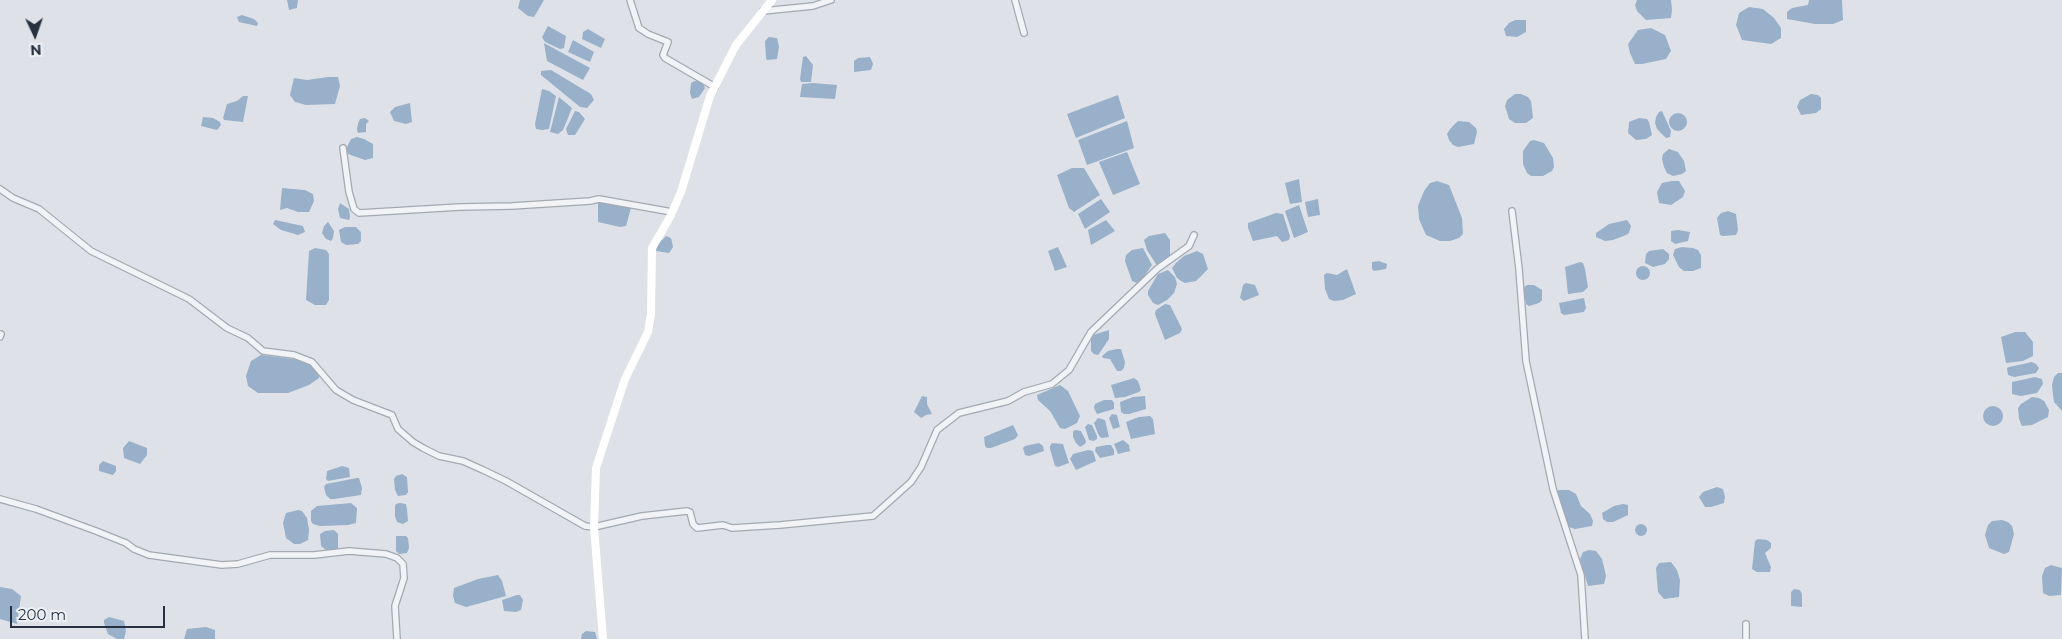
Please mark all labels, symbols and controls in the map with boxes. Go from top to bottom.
north arrow [10,10,60,60]
text: N [30,41,42,59]
scale bar [12,596,168,628]
text: 200 m [18,605,66,624]

